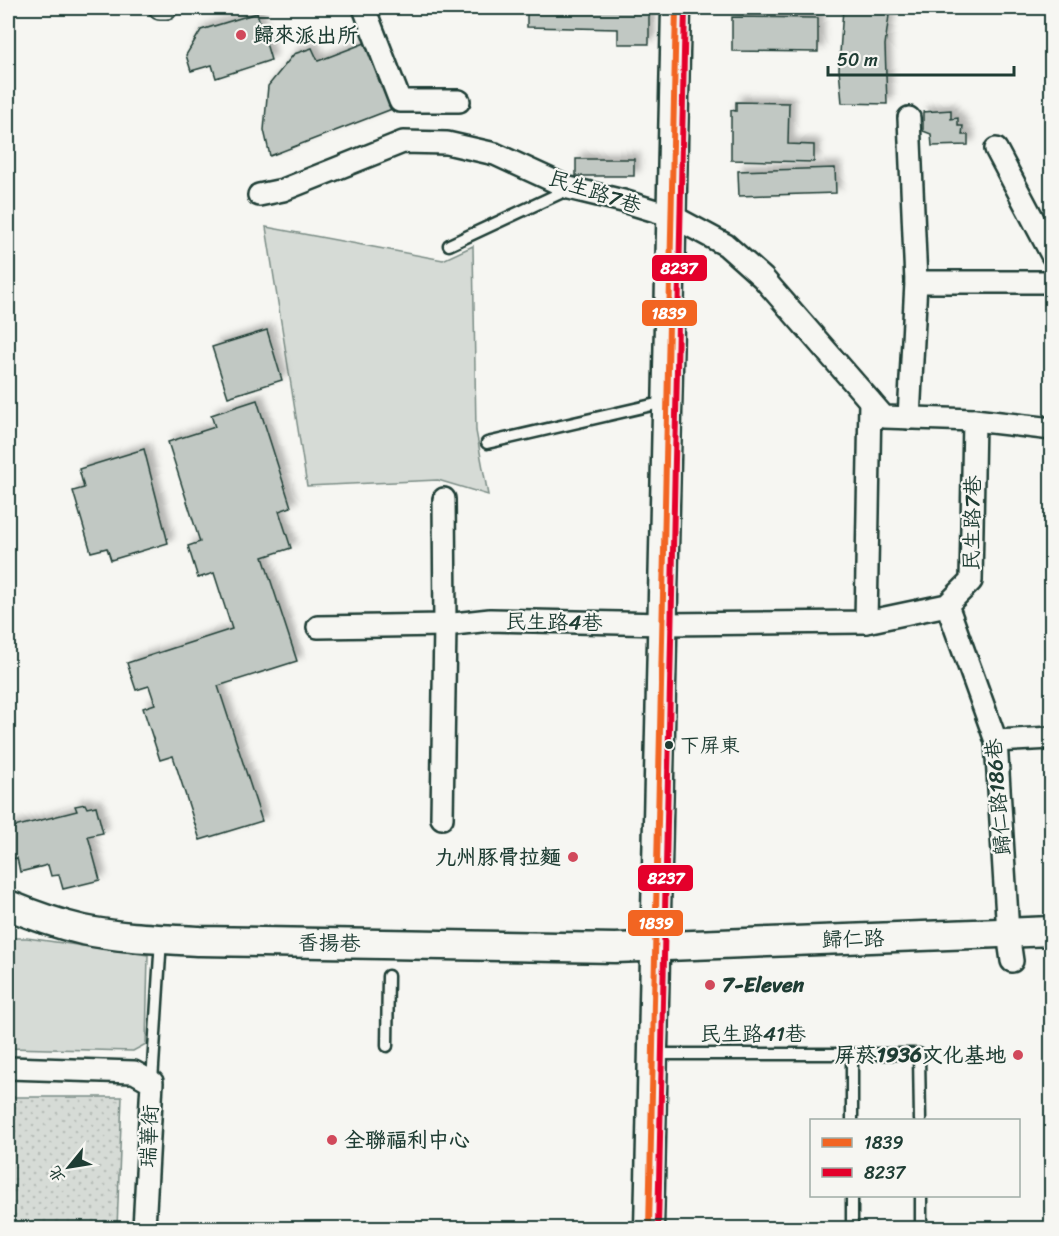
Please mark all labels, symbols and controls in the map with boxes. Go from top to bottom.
place label: 歸來派出所 [253,16,358,54]
marker: 歸來派出所 [234,28,248,42]
scale bar [828,39,1014,77]
text: 50 m [837,44,878,76]
street label: 民生路7巷 [543,159,647,225]
line badge: 8237 [651,254,708,282]
text: 8237 [660,254,699,283]
line badge: 1839 [641,299,698,327]
text: 1839 [651,299,687,328]
street label: 民生路7巷 [952,475,992,571]
street label: 民生路4巷 [505,602,603,642]
place label: 下屏東 [680,728,740,763]
street label: 歸仁路186巷 [974,737,1022,857]
marker: 下屏東 [663,739,675,751]
place label: 九州豚骨拉麵 [435,838,561,876]
marker: 九州豚骨拉麵 [566,850,580,864]
line badge: 8237 [637,864,694,892]
text: 8237 [647,864,686,893]
line badge: 1839 [627,909,684,937]
text: 1839 [638,909,674,938]
street label: 歸仁路 [821,919,885,959]
street label: 香揚巷 [297,923,361,963]
place label: 7-Eleven [722,966,805,1004]
marker: 7-Eleven [703,978,717,992]
street label: 民生路41巷 [700,1015,806,1053]
place label: 屏菸1936文化基地 [835,1036,1006,1074]
marker: 屏菸1936文化基地 [1011,1048,1025,1062]
street label: 瑞華街 [128,1104,170,1168]
legend [810,1119,1020,1197]
place label: 全聯福利中心 [344,1121,470,1159]
text: 1839 [864,1127,904,1159]
marker: 全聯福利中心 [325,1133,339,1147]
north arrow [39,1137,99,1197]
text: 8237 [864,1157,907,1189]
text: 北 [40,1160,73,1188]

